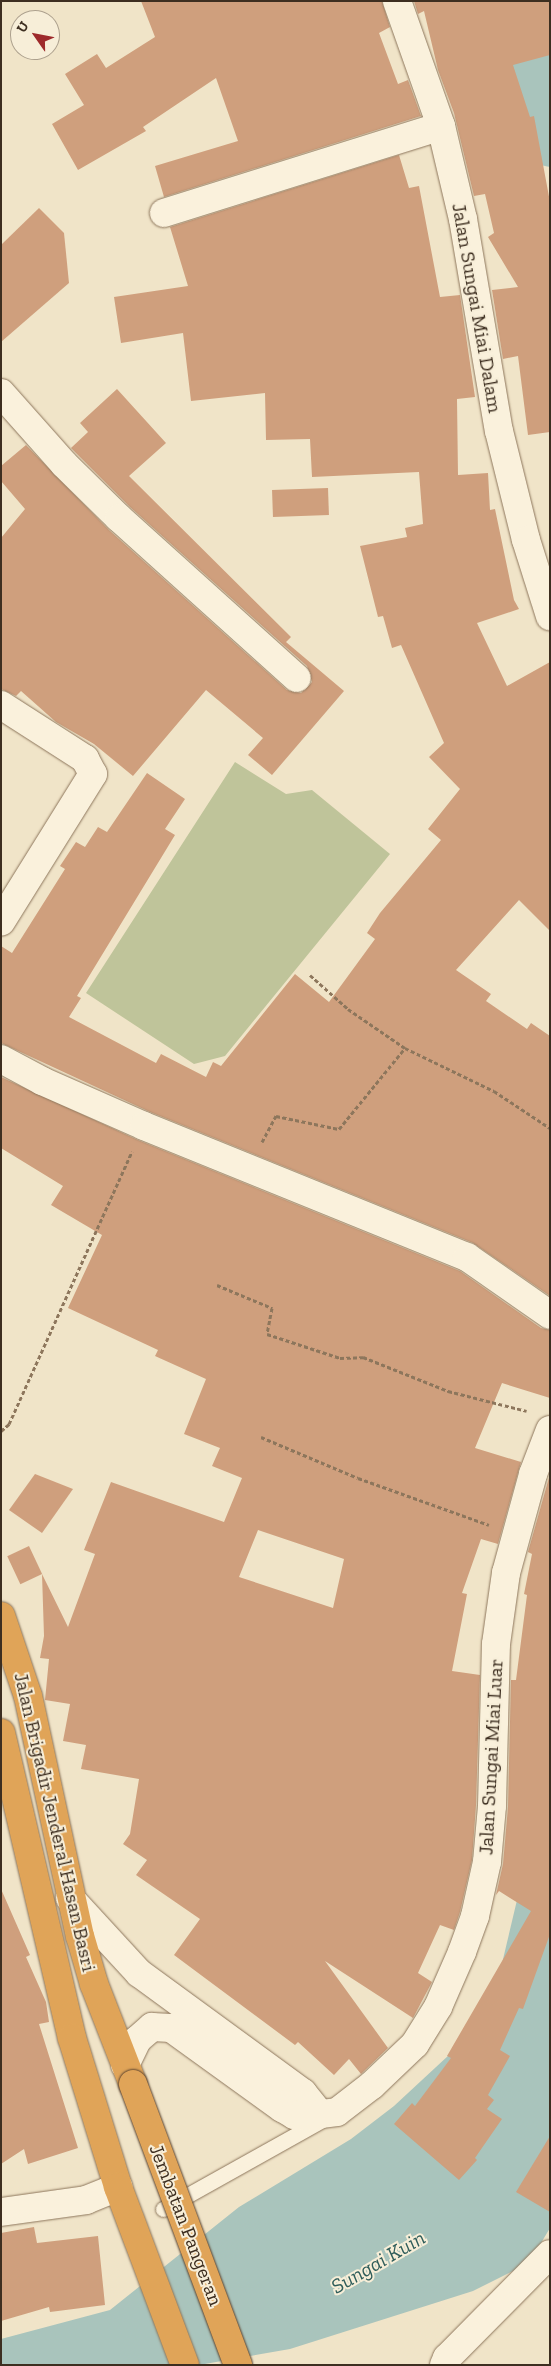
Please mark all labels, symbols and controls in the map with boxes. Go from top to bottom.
north arrow [10,10,60,60]
text: U [13,18,33,36]
street label: Jalan Sungai Miai Dalam [447,201,507,415]
street label: Jalan Sungai Miai Luar [474,1658,508,1856]
street label: Jalan Brigadir Jenderal Hasan Basri [9,1670,101,1974]
street label: Jembatan Pangeran [144,2141,228,2309]
water label: Sungai Kuin [326,2225,430,2299]

